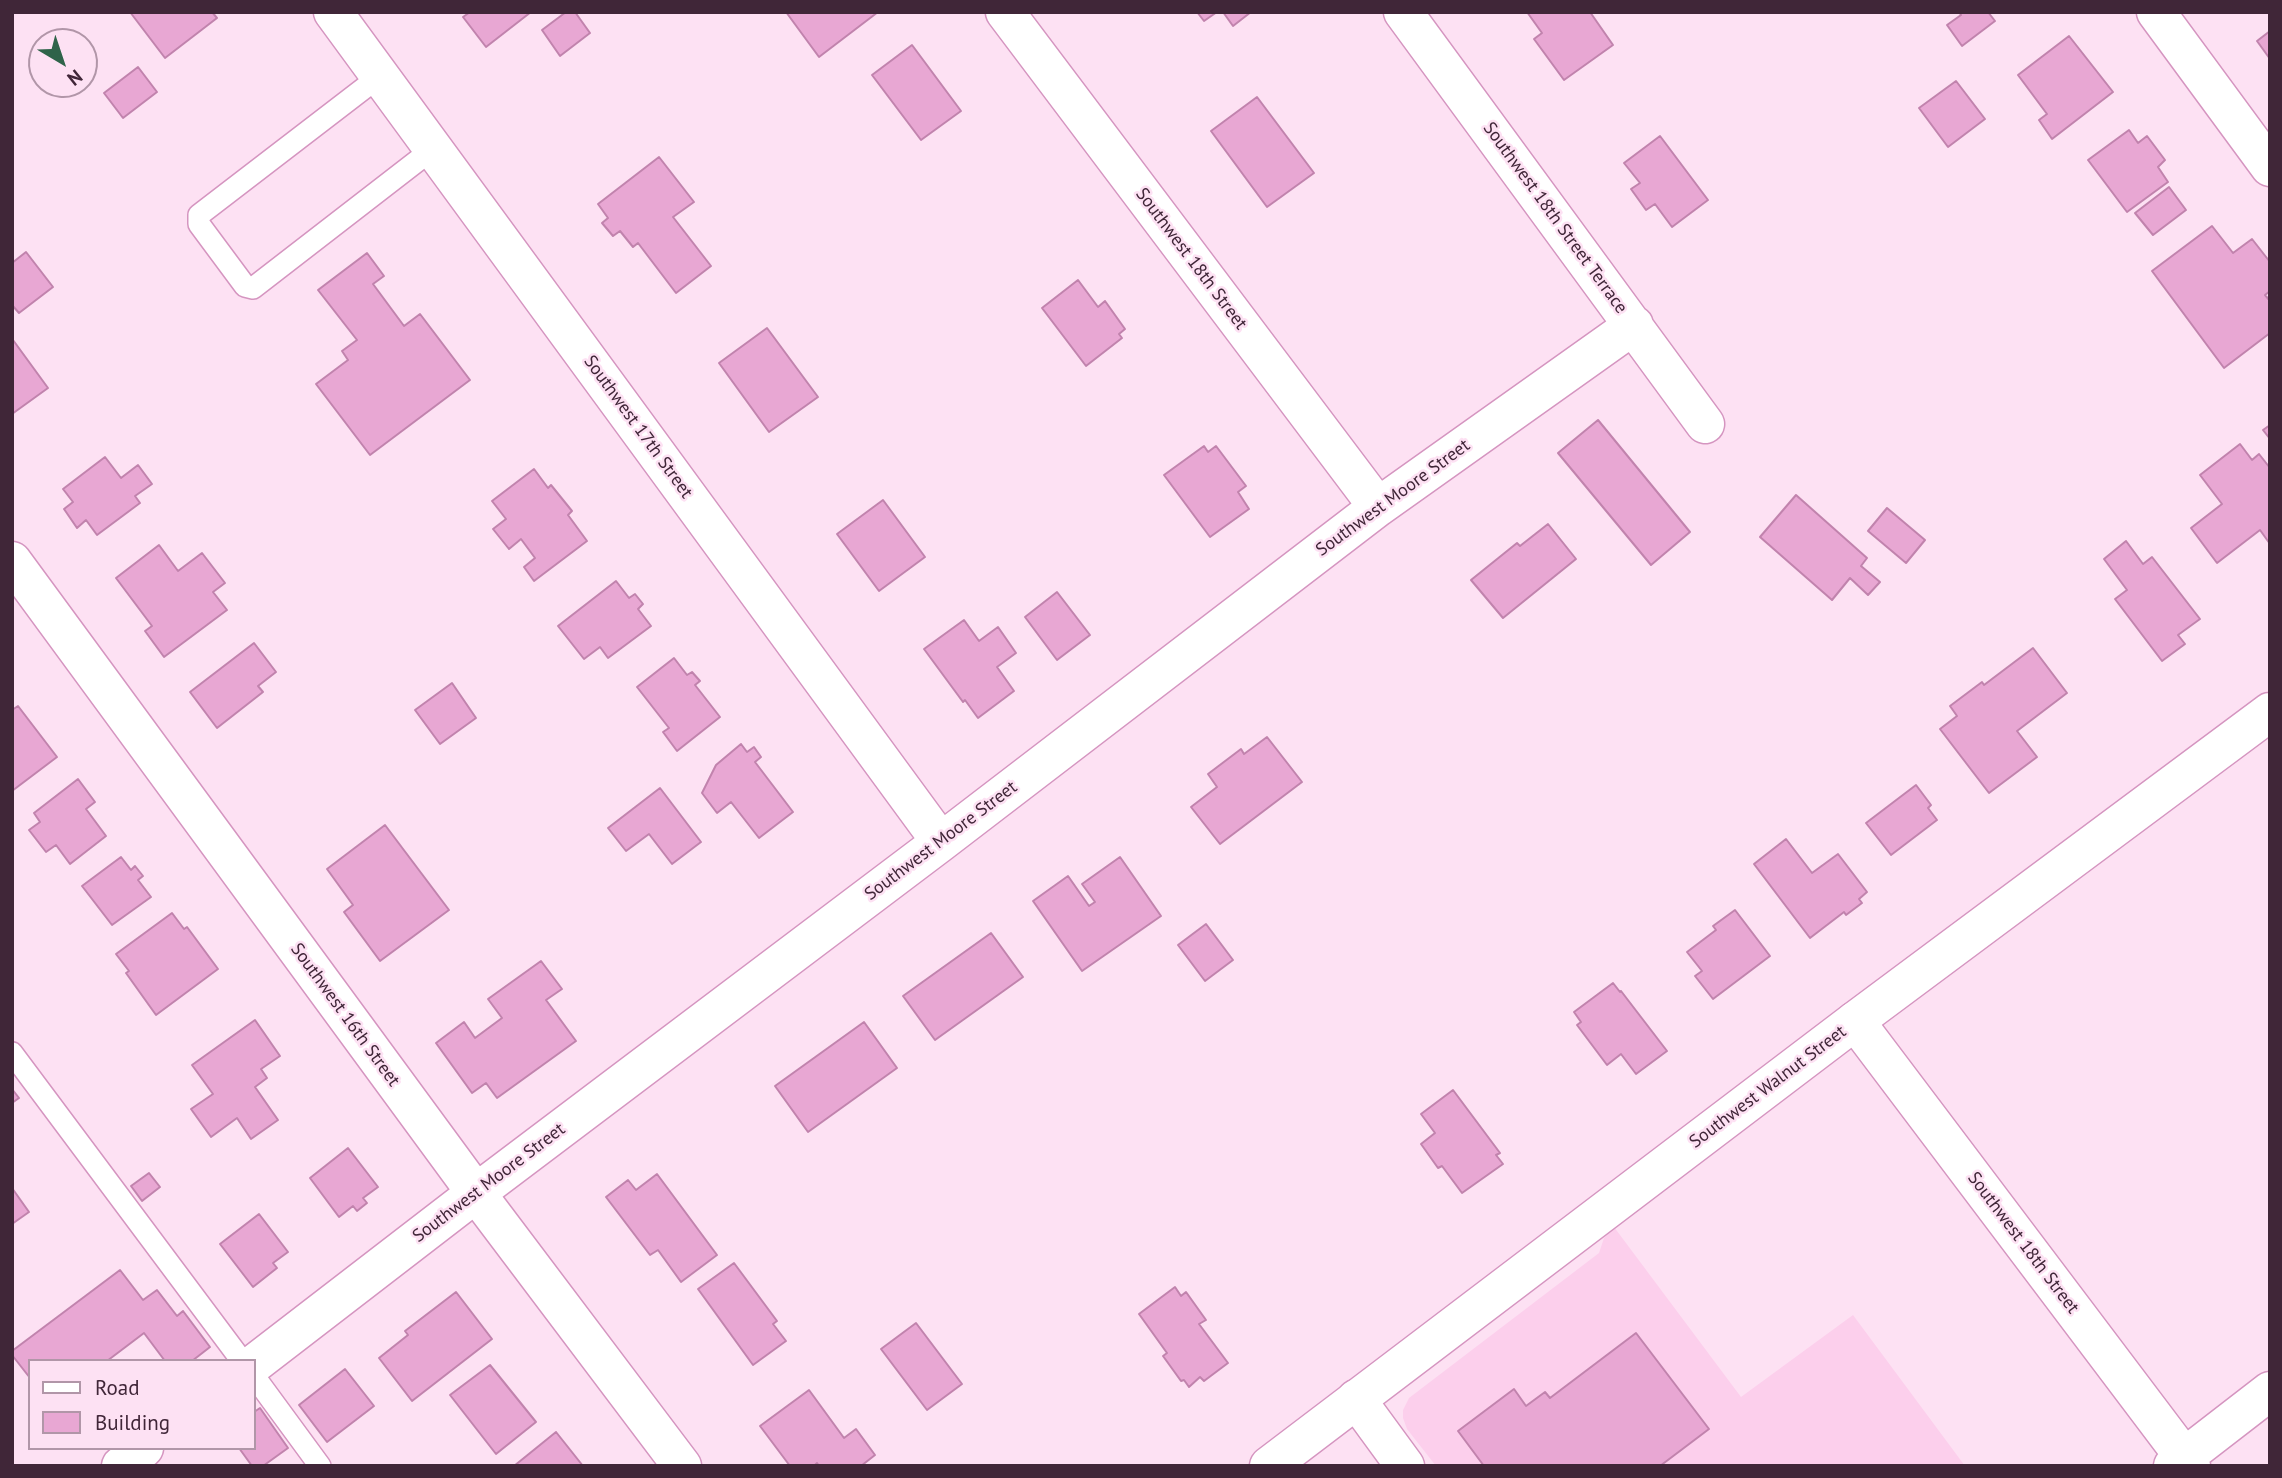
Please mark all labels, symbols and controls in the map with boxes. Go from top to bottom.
north arrow [28,28,98,98]
text: N [63,65,87,91]
street label: Southwest 18th Street Terrace [1478,118,1632,318]
street label: Southwest 18th Street [1131,184,1251,334]
street label: Southwest 17th Street [579,351,697,503]
street label: Southwest Moore Street [1312,435,1474,561]
street label: Southwest Moore Street [861,777,1021,905]
street label: Southwest 16th Street [286,939,404,1091]
street label: Southwest Walnut Street [1686,1021,1850,1153]
street label: Southwest Moore Street [409,1119,569,1247]
street label: Southwest 18th Street [1963,1168,2083,1318]
legend [28,1359,256,1450]
text: Road [95,1374,139,1401]
text: Building [95,1409,170,1436]

